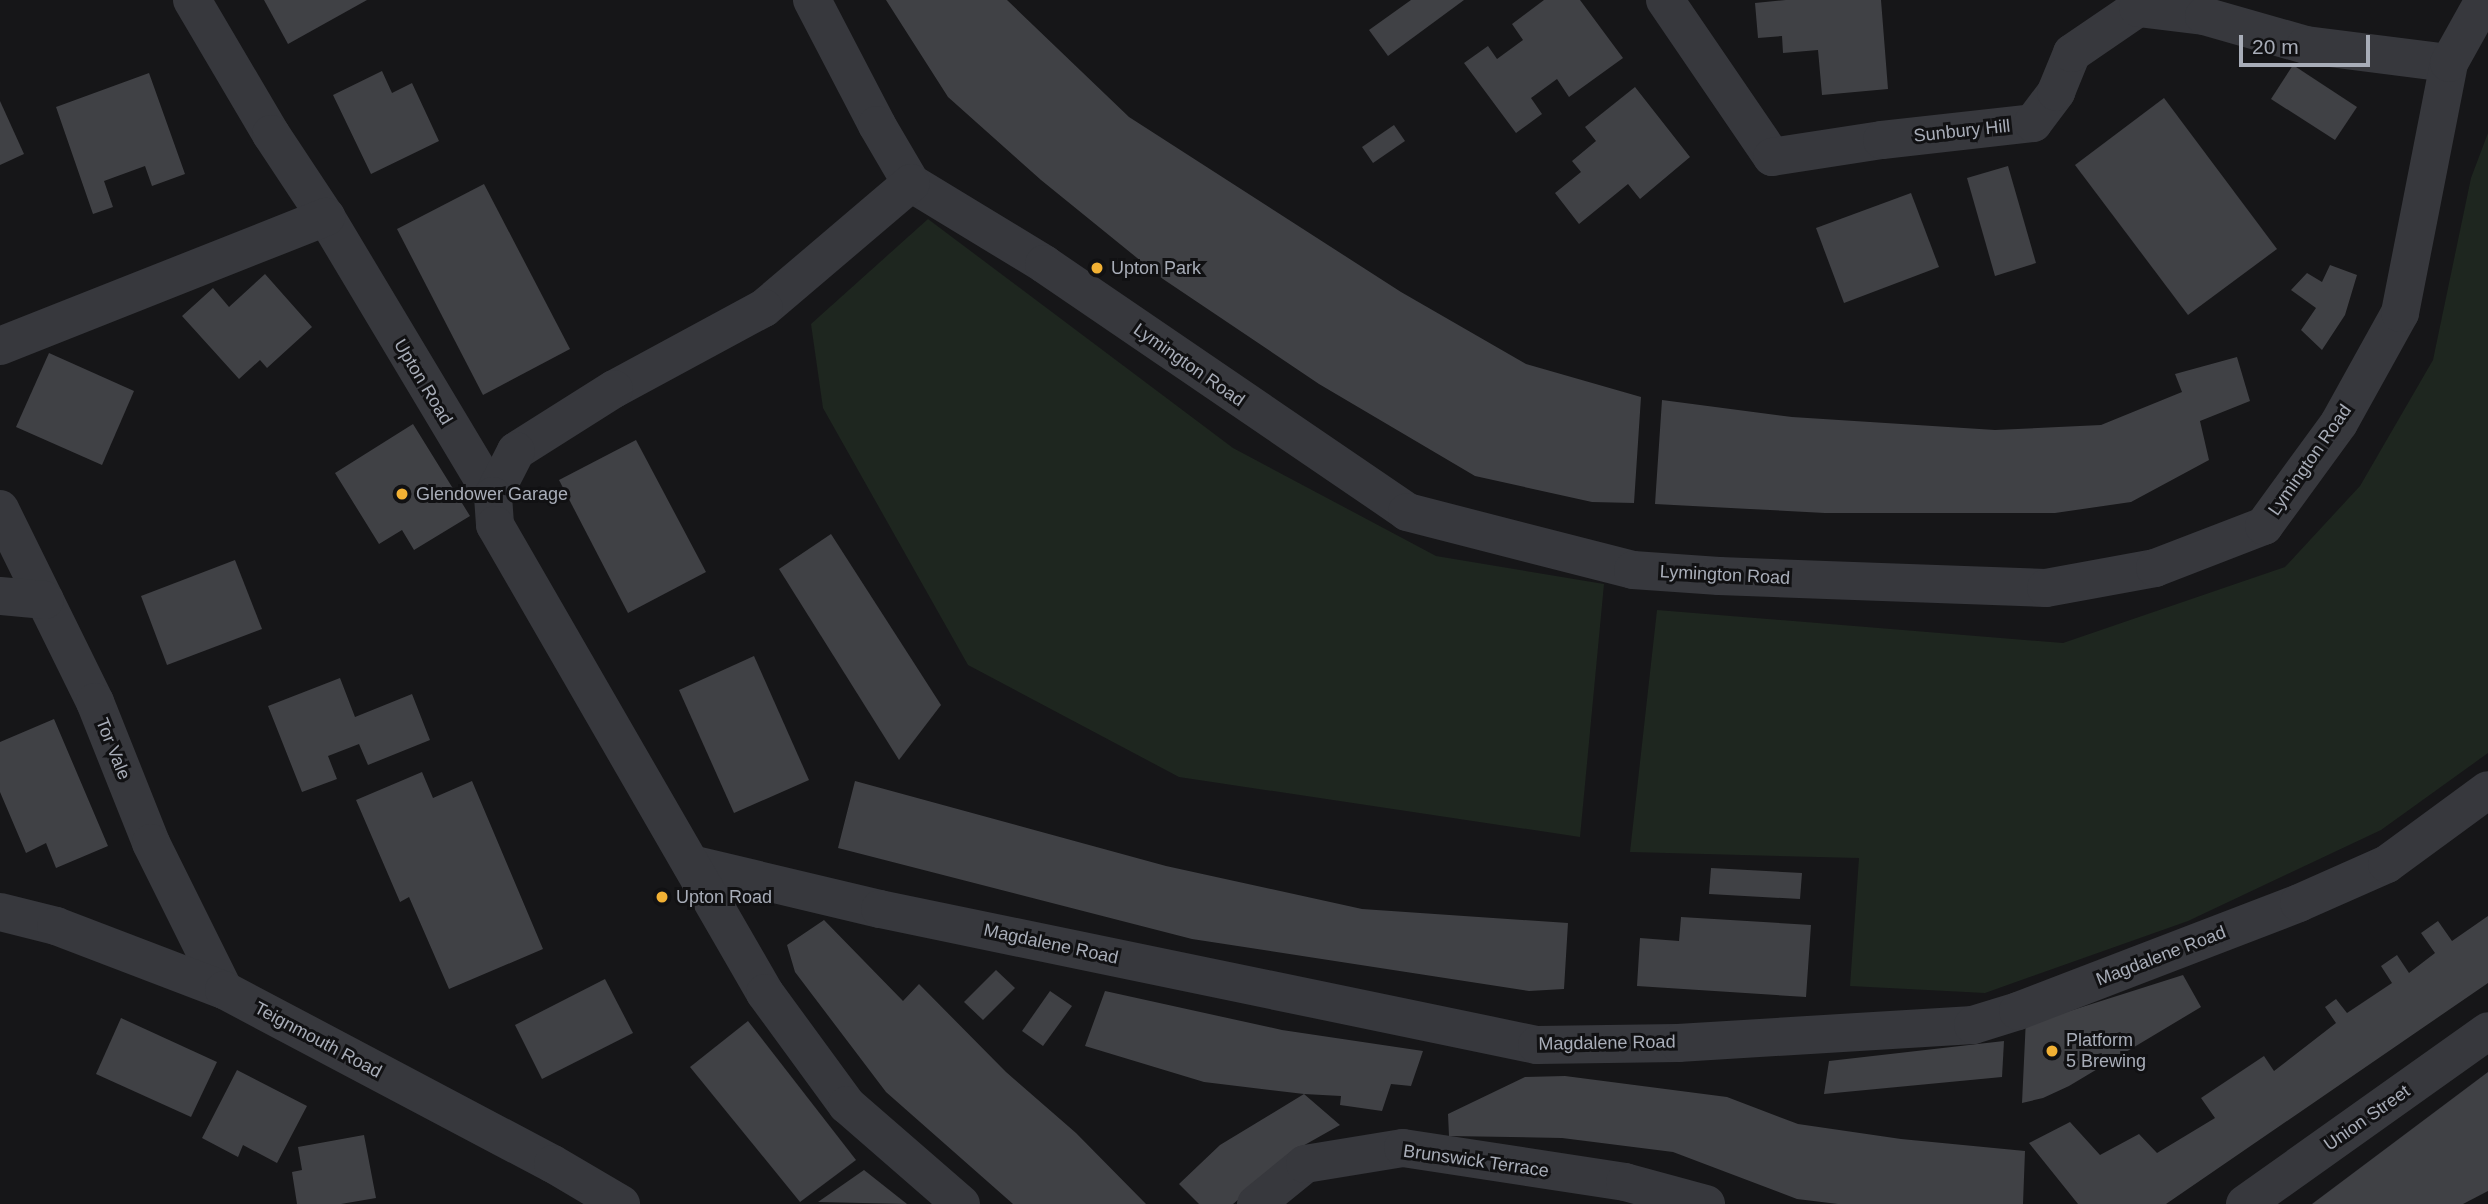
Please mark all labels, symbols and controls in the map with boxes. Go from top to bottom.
scale bar [2243,21,2374,65]
text: 20 m [2252,35,2299,58]
street label: Sunbury Hill [1913,115,2011,147]
place label: Upton Park [1111,257,1201,279]
marker: Upton Park [1089,260,1105,276]
street label: Lymington Road [1129,319,1249,411]
street label: Upton Road [389,335,457,429]
street label: Lymington Road [2264,400,2356,520]
place label: Glendower Garage [416,483,568,505]
marker: Glendower Garage [394,486,410,502]
street label: Lymington Road [1659,561,1791,589]
street label: Tor Vale [91,715,135,783]
place label: Upton Road [676,886,772,908]
marker: Upton Road [654,889,670,905]
street label: Magdalene Road [982,919,1120,969]
street label: Magdalene Road [2093,921,2229,991]
street label: Teignmouth Road [251,997,385,1083]
place label: Platform 5 Brewing [2066,1030,2146,1072]
street label: Magdalene Road [1538,1031,1676,1055]
marker: Platform 5 Brewing [2044,1043,2060,1059]
street label: Union Street [2320,1080,2414,1156]
street label: Brunswick Terrace [1402,1140,1550,1182]

